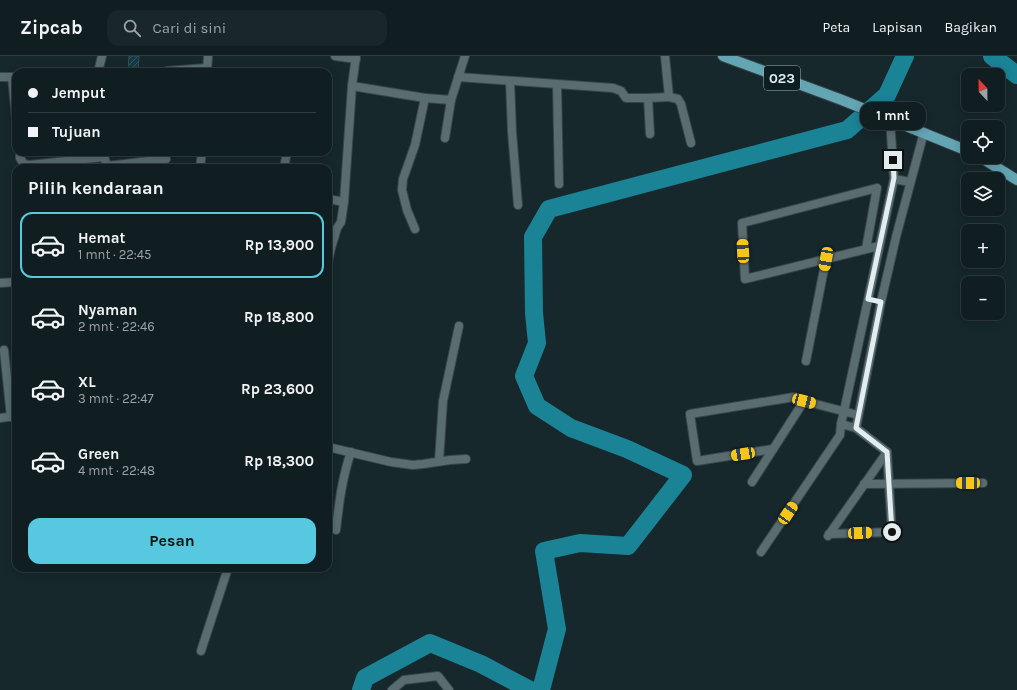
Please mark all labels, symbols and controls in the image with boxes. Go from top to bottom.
search box [107,10,387,46]
text: Zipcab [20,17,83,39]
icon: search [121,17,143,39]
text: Cari di sini [153,19,226,37]
text: Peta [822,19,850,36]
text: Lapisan [872,19,922,36]
text: Bagikan [944,19,997,36]
road number: 023 [764,66,800,90]
north arrow [961,68,1005,112]
map controls [961,68,1005,320]
text: Jemput [52,84,105,102]
callout: 1 mnt [860,102,926,130]
text: 1 mnt [876,108,910,123]
button: locate [961,120,1005,164]
text: Tujuan [52,123,101,141]
route end [884,151,902,169]
button: layers [961,172,1005,216]
text: Pilih kendaraan [28,177,164,199]
button: + [961,224,1005,268]
icon: car [30,227,66,263]
text: Hemat [78,229,125,247]
text: Rp 13,900 [245,236,314,254]
car [736,239,750,263]
car [818,246,834,272]
text: 1 mnt · 22:45 [78,247,151,262]
button: − [961,276,1005,320]
icon: car [30,299,66,335]
text: Nyaman [78,301,137,319]
text: Rp 18,800 [244,308,314,326]
text: 2 mnt · 22:46 [78,319,155,334]
icon: car [30,371,66,407]
text: XL [78,373,96,391]
text: Rp 23,600 [241,380,314,398]
text: 3 mnt · 22:47 [78,391,154,406]
car [791,392,817,410]
icon: car [30,443,66,479]
text: Green [78,445,119,463]
car [730,446,756,462]
text: Rp 18,300 [244,452,314,470]
text: 4 mnt · 22:48 [78,463,155,478]
car [956,477,980,489]
car [776,500,800,526]
button: Pesan [28,518,316,564]
route start [883,523,901,541]
car [848,526,872,540]

